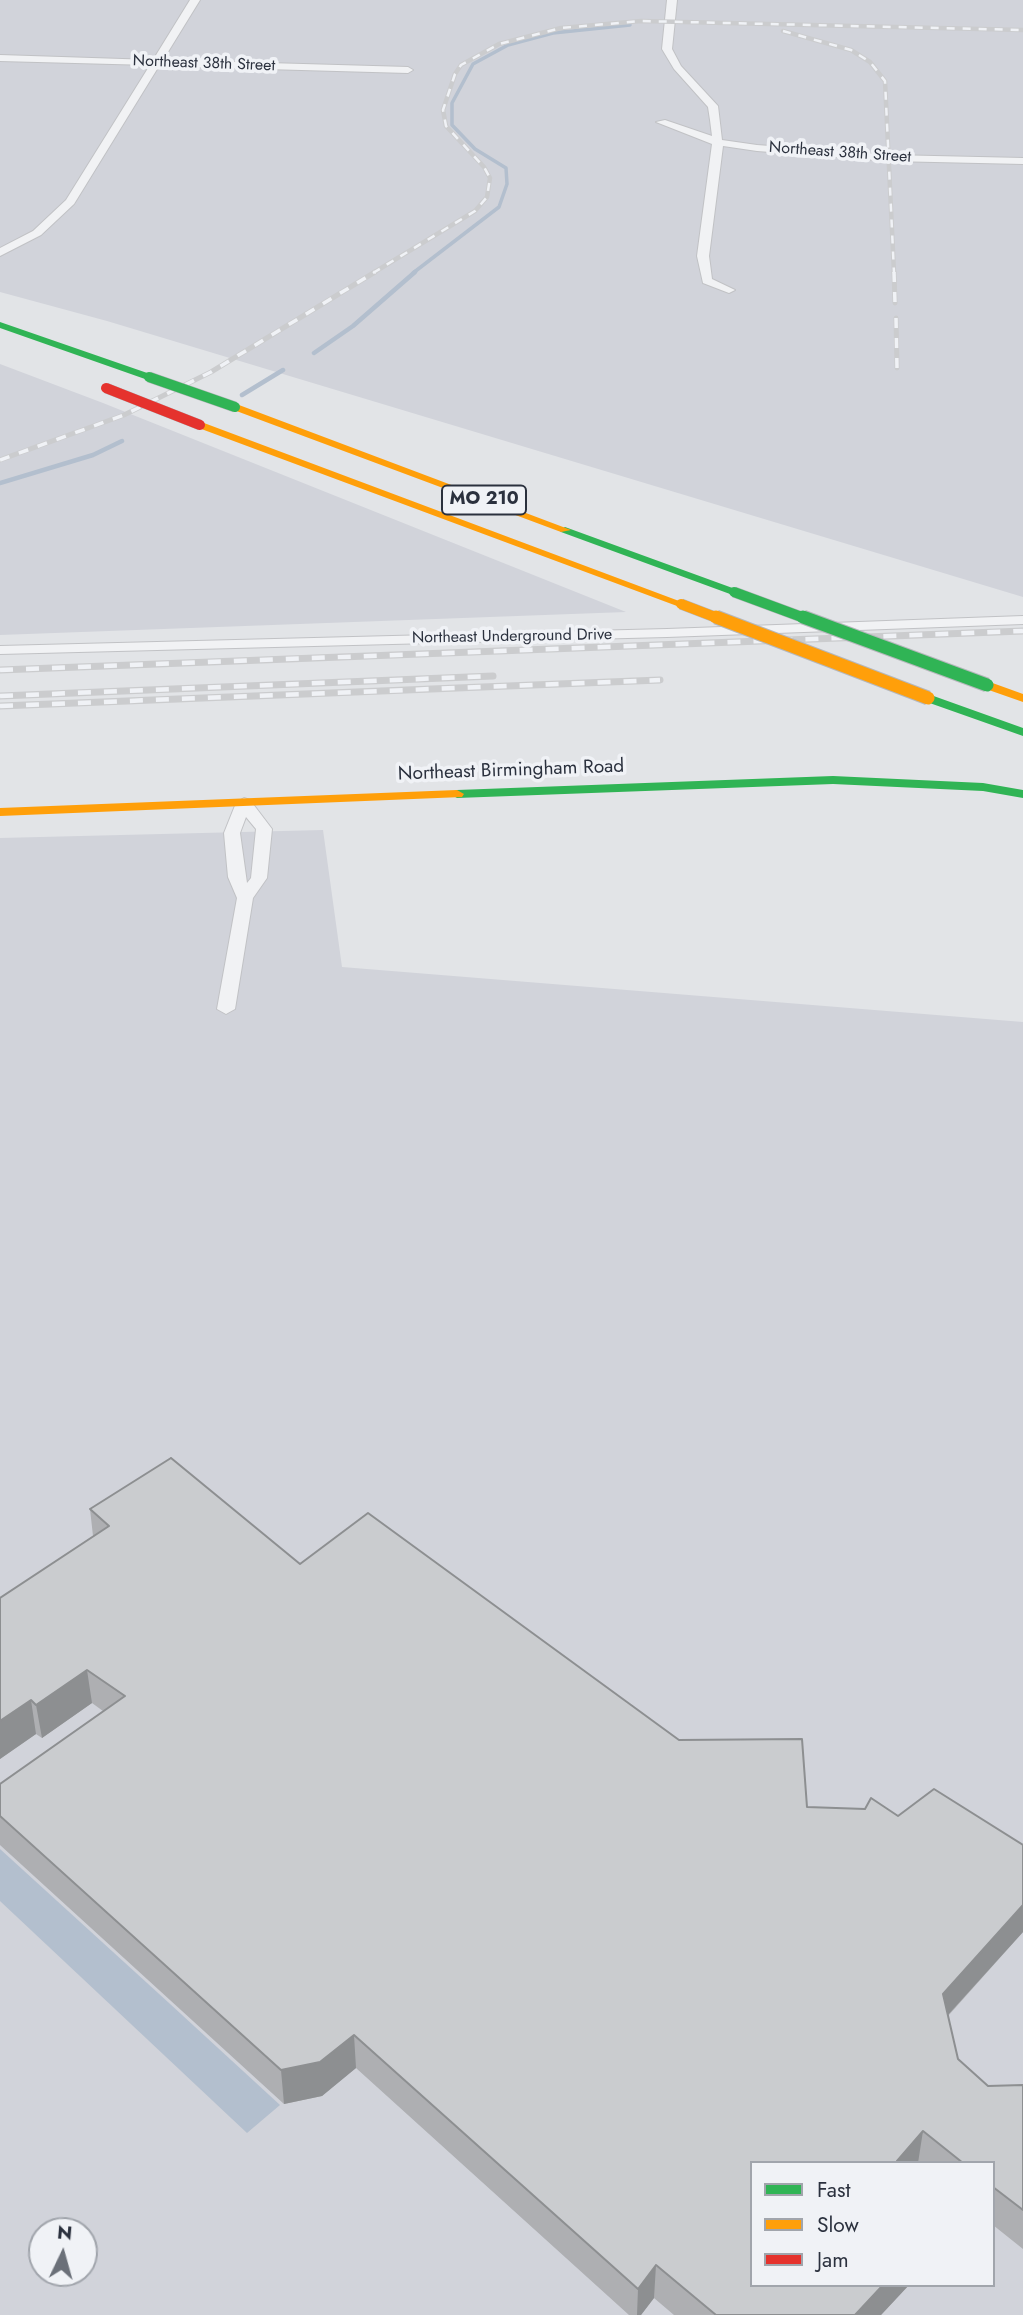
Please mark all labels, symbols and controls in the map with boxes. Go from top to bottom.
street label: Northeast 38th Street [132,52,276,76]
street label: Northeast 38th Street [768,138,912,168]
road number: MO 210 [442,486,526,514]
street label: Northeast Underground Drive [412,626,612,648]
street label: Northeast Birmingham Road [398,756,624,786]
legend [750,2161,995,2287]
text: Fast [817,2175,850,2205]
text: Slow [817,2210,859,2240]
north arrow [28,2217,98,2287]
text: N [56,2218,73,2247]
text: Jam [817,2245,849,2275]

